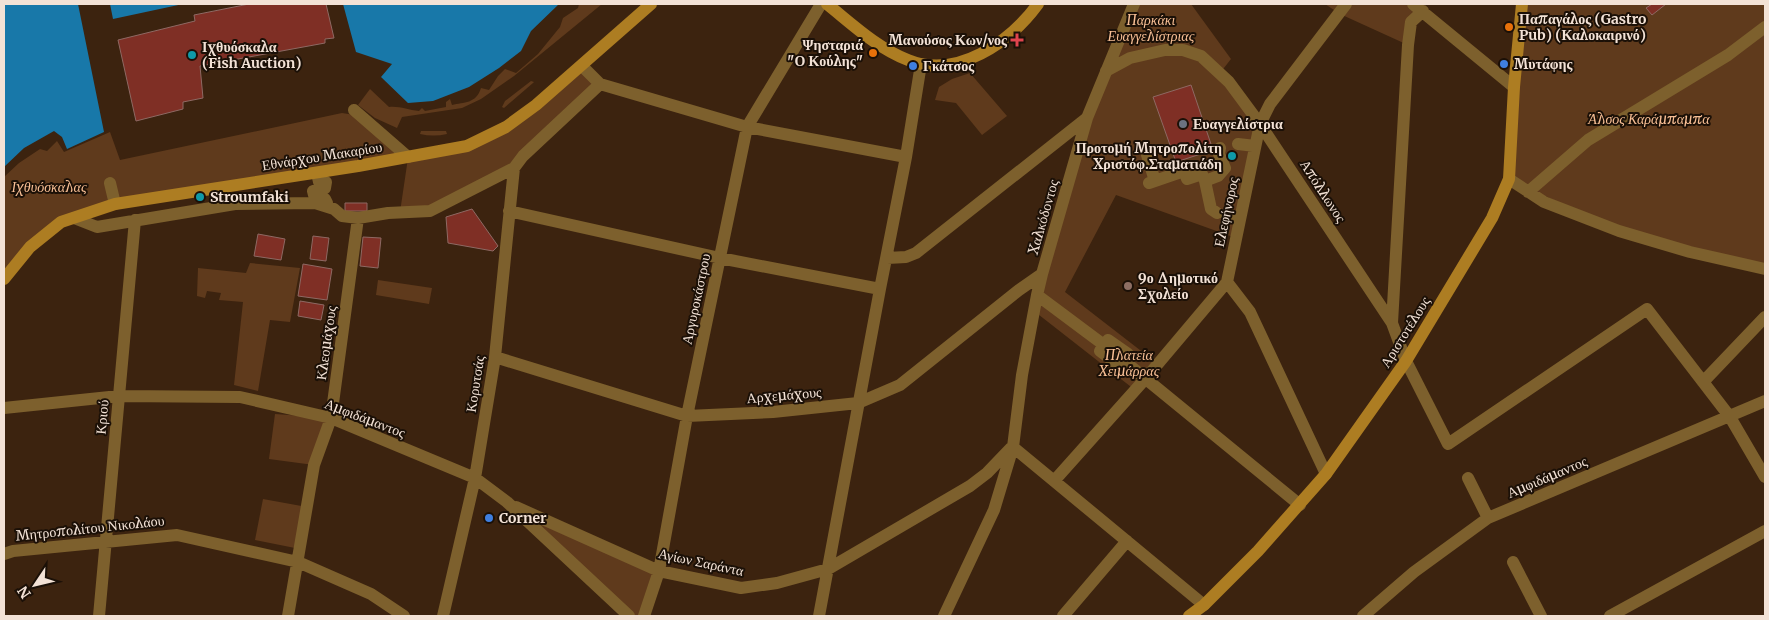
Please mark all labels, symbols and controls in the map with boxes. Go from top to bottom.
place label: Παπαγάλος (Gastro Pub) (Καλοκαιρινό) [1519,10,1646,44]
park label: Παρκάκι Ευαγγελίστριας [1107,11,1195,45]
marker: Παπαγάλος (Gastro Pub) (Καλοκαιρινό) [1503,21,1515,33]
place label: Μανούσος Κων/νος [889,31,1008,49]
marker: Μανούσος Κων/νος [1011,34,1023,46]
place label: Ψησταριά "Ο Κούλης" [787,36,863,70]
place label: Ιχθυόσκαλα (Fish Auction) [202,38,301,72]
marker: Ψησταριά "Ο Κούλης" [867,47,879,59]
marker: Ιχθυόσκαλα (Fish Auction) [186,49,198,61]
place label: Μυτάφης [1514,55,1573,73]
place label: Γκάτσος [923,57,975,75]
marker: Μυτάφης [1498,58,1510,70]
marker: Γκάτσος [907,60,919,72]
park label: Άλσος Καράμπαμπα [1587,110,1710,128]
place label: Ευαγγελίστρια [1193,115,1283,133]
marker: Ευαγγελίστρια [1177,118,1189,130]
street label: Εθνάρχου Μακαρίου [261,138,384,174]
place label: Προτομή Μητροπολίτη Χριστόφ.Σταματιάδη [1076,139,1222,173]
marker: Προτομή Μητροπολίτη Χριστόφ.Σταματιάδη [1226,150,1238,162]
street label: Απόλλωνος [1296,156,1350,226]
street label: Ελεφήνορος [1210,175,1242,249]
street label: Χαλκόδοντος [1024,177,1062,257]
park label: Ιχθυόσκαλας [10,178,87,196]
place label: Stroumfaki [210,188,289,206]
marker: Stroumfaki [194,191,206,203]
street label: Αργυροκάστρου [678,252,714,346]
place label: 9ο Δημοτικό Σχολείο [1138,269,1218,303]
marker: 9ο Δημοτικό Σχολείο [1122,280,1134,292]
street label: Αριστοτέλους [1376,293,1434,371]
street label: Κλεομάχους [312,304,340,381]
park label: Πλατεία Χειμάρρας [1098,346,1160,380]
street label: Κορυτσάς [462,354,488,414]
street label: Αρχεμάχους [746,383,823,407]
street label: Αμφιδάμαντος [322,394,408,442]
street label: Κριού [92,399,112,435]
street label: Αμφιδάμαντος [1504,452,1590,502]
place label: Corner [499,509,547,527]
street label: Μητροπολίτου Νικολάου [15,511,165,545]
marker: Corner [483,512,495,524]
street label: Αγίων Σαράντα [657,544,746,580]
north arrow [10,560,60,610]
text: N [14,583,35,602]

